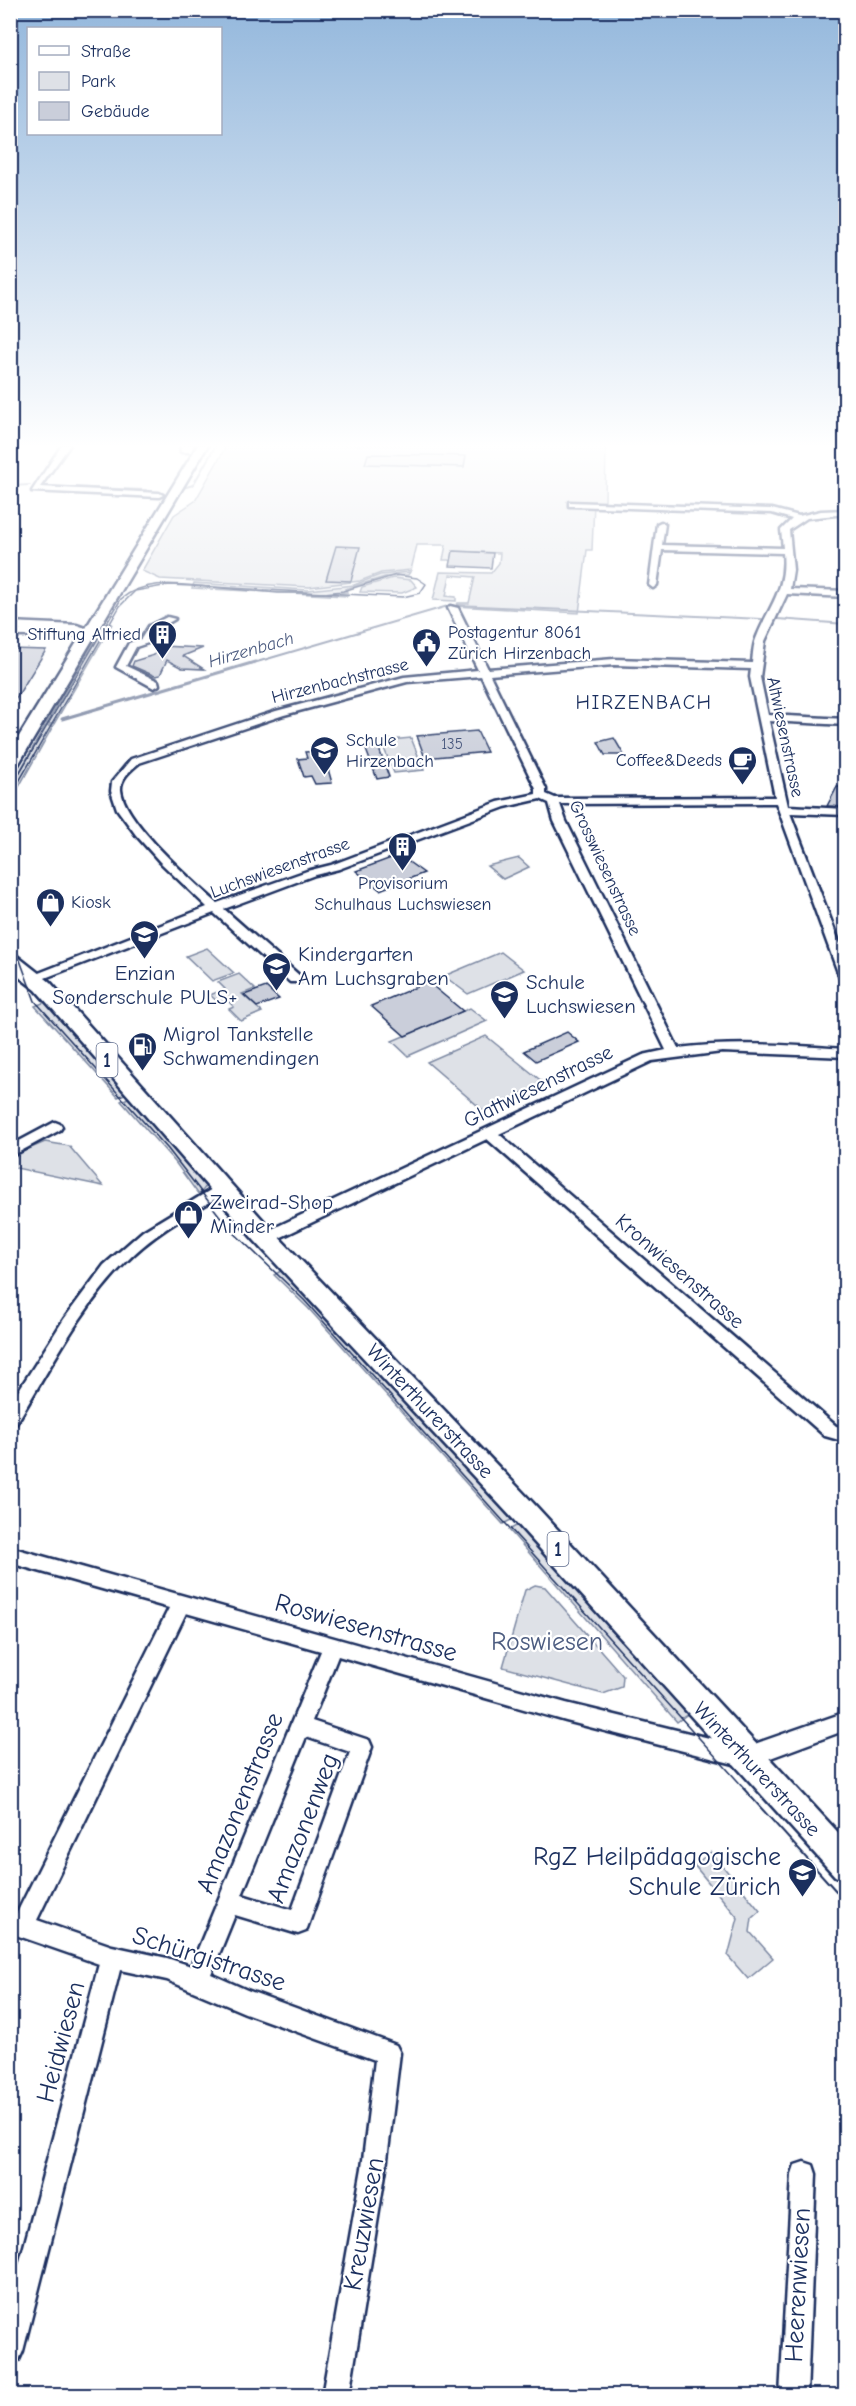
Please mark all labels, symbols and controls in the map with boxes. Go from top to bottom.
legend [27,27,222,135]
text: Straße [81,41,131,62]
text: Park [81,71,116,92]
text: Gebäude [81,101,150,122]
building icon: Stiftung Altried [146,618,178,660]
place label: Postagentur 8061 Zürich Hirzenbach [448,622,591,664]
place label: Stiftung Altried [28,624,141,645]
public building icon: Postagentur 8061 Zürich Hirzenbach [411,626,443,668]
water label: Hirzenbach [206,628,296,672]
street label: Hirzenbachstrasse [269,654,411,708]
street label: Altwiesenstrasse [762,675,808,799]
district label: HIRZENBACH [576,691,712,714]
place label: Schule Hirzenbach [346,730,434,772]
school or university icon: Schule Hirzenbach [309,734,341,776]
house number: 135 [441,735,463,753]
cafe icon: Coffee&Deeds [727,744,759,786]
place label: Coffee&Deeds [616,750,722,771]
street label: Grosswiesenstrasse [564,797,646,939]
building icon: Provisorium Schulhaus Luchswiesen [387,830,419,872]
street label: Luchswiesenstrasse [207,833,353,903]
place label: Provisorium Schulhaus Luchswiesen [314,873,492,915]
shop icon: Kiosk [34,886,66,928]
place label: Kiosk [71,892,111,913]
school or university icon: Enzian Sonderschule PULS+ [129,918,161,960]
place label: Kindergarten Am Luchsgraben [298,942,449,990]
school or university icon: Kindergarten Am Luchsgraben [261,950,293,992]
place label: Enzian Sonderschule PULS+ [53,961,237,1009]
place label: Schule Luchswiesen [526,970,636,1018]
school or university icon: Schule Luchswiesen [489,978,521,1020]
place label: Migrol Tankstelle Schwamendingen [163,1022,319,1070]
fuel station icon: Migrol Tankstelle Schwamendingen [126,1030,158,1072]
street label: Glattwiesenstrasse [460,1040,616,1132]
road number: 1 [96,1043,118,1077]
place label: Zweirad-Shop Minder [210,1190,333,1238]
shop icon: Zweirad-Shop Minder [173,1198,205,1240]
street label: Kronwiesenstrasse [611,1209,749,1333]
street label: Winterthurerstrasse [362,1339,498,1483]
road number: 1 [548,1532,568,1566]
street label: Roswiesenstrasse [271,1588,461,1668]
park label: Roswiesen [491,1627,603,1657]
street label: Winterthurerstrasse [689,1697,825,1841]
street label: Amazonenstrasse [190,1708,290,1898]
street label: Amazonenweg [261,1749,345,1907]
place label: RgZ Heilpädagogische Schule Zürich [533,1842,781,1902]
school or university icon: RgZ Heilpädagogische Schule Zürich [786,1856,818,1898]
street label: Schürgistrasse [129,1920,289,1998]
street label: Heidwiesen [30,1978,92,2106]
street label: Kreuzwiesen [338,2155,390,2293]
street label: Heerenwiesen [779,2207,817,2363]

